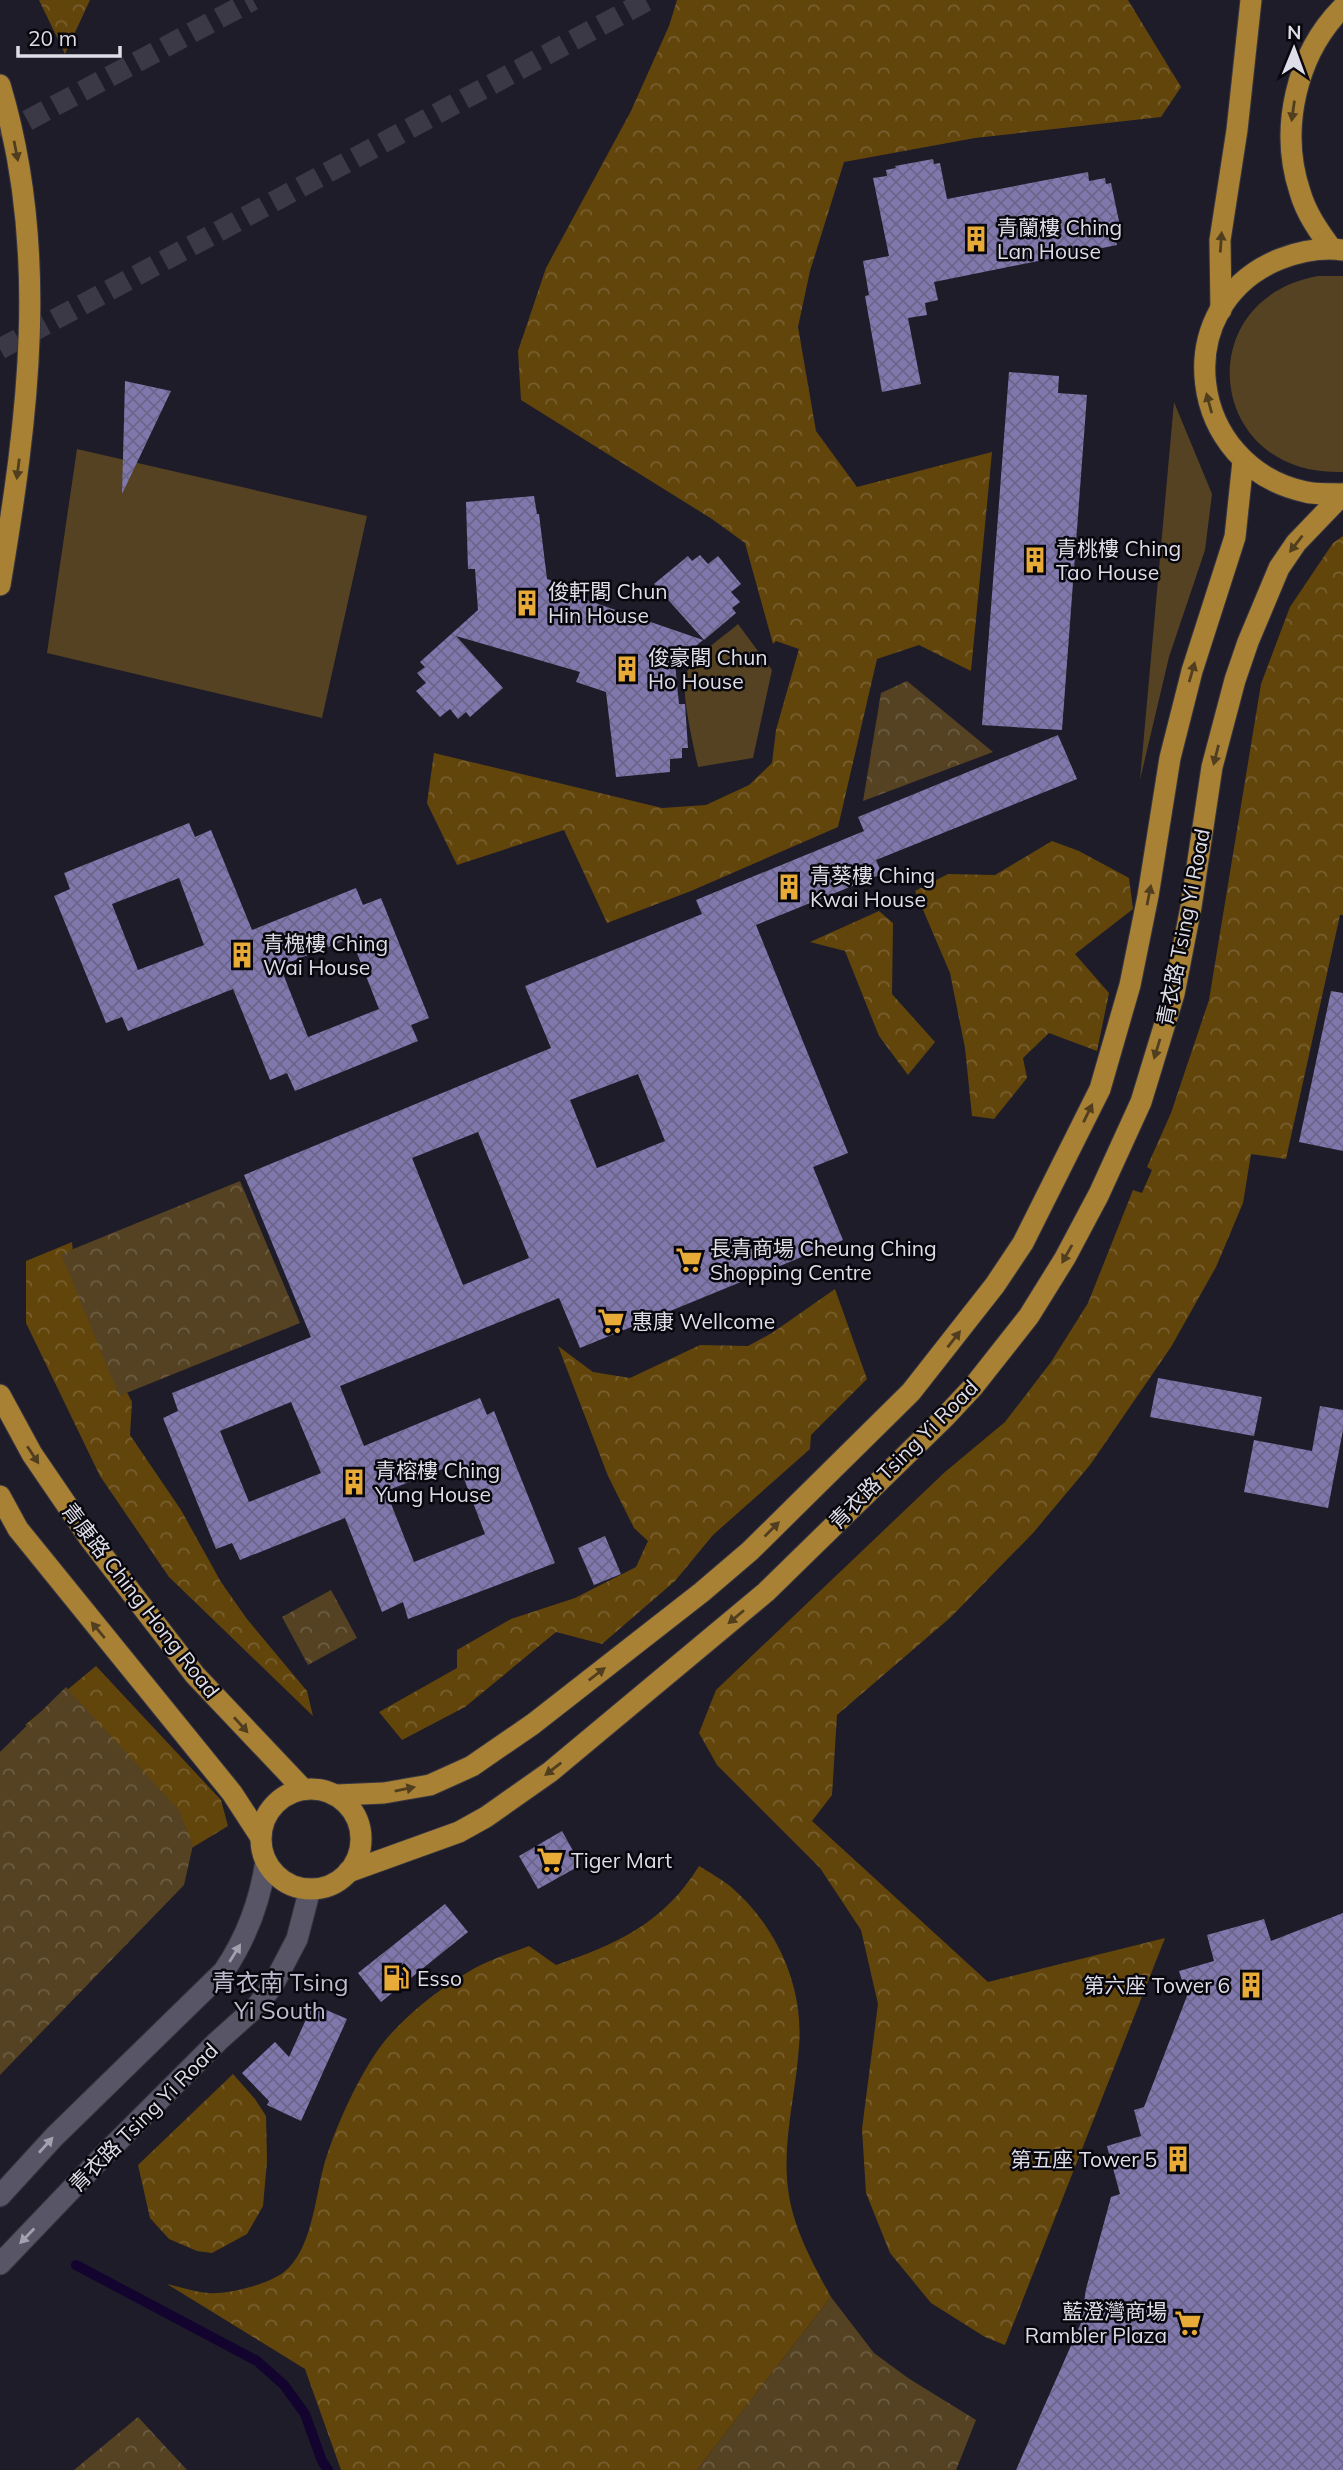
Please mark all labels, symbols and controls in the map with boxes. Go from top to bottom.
scale bar [18,14,119,58]
north arrow [1259,14,1329,84]
text: N [1287,20,1302,44]
text: 20 m [28,25,77,51]
one-way arrow [1287,100,1298,122]
one-way arrow [11,140,22,162]
place label: 青蘭樓 Ching Lan House [997,214,1122,264]
building icon: 青蘭樓 Ching Lan House [961,224,991,254]
one-way arrow [1216,230,1227,252]
one-way arrow [1204,392,1214,413]
one-way arrow [12,459,23,481]
one-way arrow [1289,534,1304,552]
place label: 青桃樓 Ching Tao House [1056,535,1181,585]
building icon: 青桃樓 Ching Tao House [1020,545,1050,575]
place label: 俊軒閣 Chun Hin House [548,578,668,628]
building icon: 俊軒閣 Chun Hin House [512,588,542,618]
place label: 俊豪閣 Chun Ho House [648,644,768,694]
building icon: 俊豪閣 Chun Ho House [612,654,642,684]
one-way arrow [1188,661,1198,682]
one-way arrow [1210,744,1221,766]
street label: 青衣路 Tsing Yi Road [1151,826,1215,1028]
place label: 青葵樓 Ching Kwai House [810,862,935,912]
building icon: 青葵樓 Ching Kwai House [774,872,804,902]
one-way arrow [1143,884,1154,906]
place label: 青槐樓 Ching Wai House [263,930,388,980]
building icon: 青槐樓 Ching Wai House [227,940,257,970]
one-way arrow [1151,1039,1162,1060]
one-way arrow [1082,1103,1093,1123]
place label: 長青商場 Cheung Ching Shopping Centre [710,1235,937,1285]
one-way arrow [1061,1244,1073,1264]
supermarket icon: 長青商場 Cheung Ching Shopping Centre [674,1245,704,1275]
supermarket icon: 惠康 Wellcome [596,1306,626,1336]
place label: 惠康 Wellcome [632,1308,775,1334]
one-way arrow [946,1330,961,1348]
street label: 青衣路 Tsing Yi Road [823,1374,983,1534]
one-way arrow [26,1445,39,1465]
place label: 青榕樓 Ching Yung House [374,1457,500,1507]
building icon: 青榕樓 Ching Yung House [339,1467,369,1497]
street label: 青康路 Ching Hong Road [57,1497,225,1703]
one-way arrow [764,1520,781,1537]
one-way arrow [728,1609,745,1624]
one-way arrow [91,1621,106,1639]
one-way arrow [588,1666,606,1681]
one-way arrow [233,1716,249,1734]
one-way arrow [545,1761,563,1776]
one-way arrow [394,1784,416,1795]
supermarket icon: Tiger Mart [535,1845,565,1875]
place label: Tiger Mart [571,1847,672,1873]
one-way arrow [228,1944,241,1963]
fuel station icon: Esso [381,1963,411,1993]
place label: Esso [417,1965,462,1991]
district label: 青衣南 Tsing Yi South [211,1967,349,2025]
building icon: 第六座 Tower 6 [1236,1970,1266,2000]
place label: 第六座 Tower 6 [1083,1972,1230,1998]
street label: 青衣路 Tsing Yi Road [63,2037,223,2197]
one-way arrow [38,2137,53,2154]
building icon: 第五座 Tower 5 [1163,2144,1193,2174]
place label: 第五座 Tower 5 [1010,2146,1157,2172]
one-way arrow [19,2227,35,2244]
place label: 藍澄灣商場 Rambler Plaza [1025,2298,1167,2348]
supermarket icon: 藍澄灣商場 Rambler Plaza [1173,2308,1203,2338]

